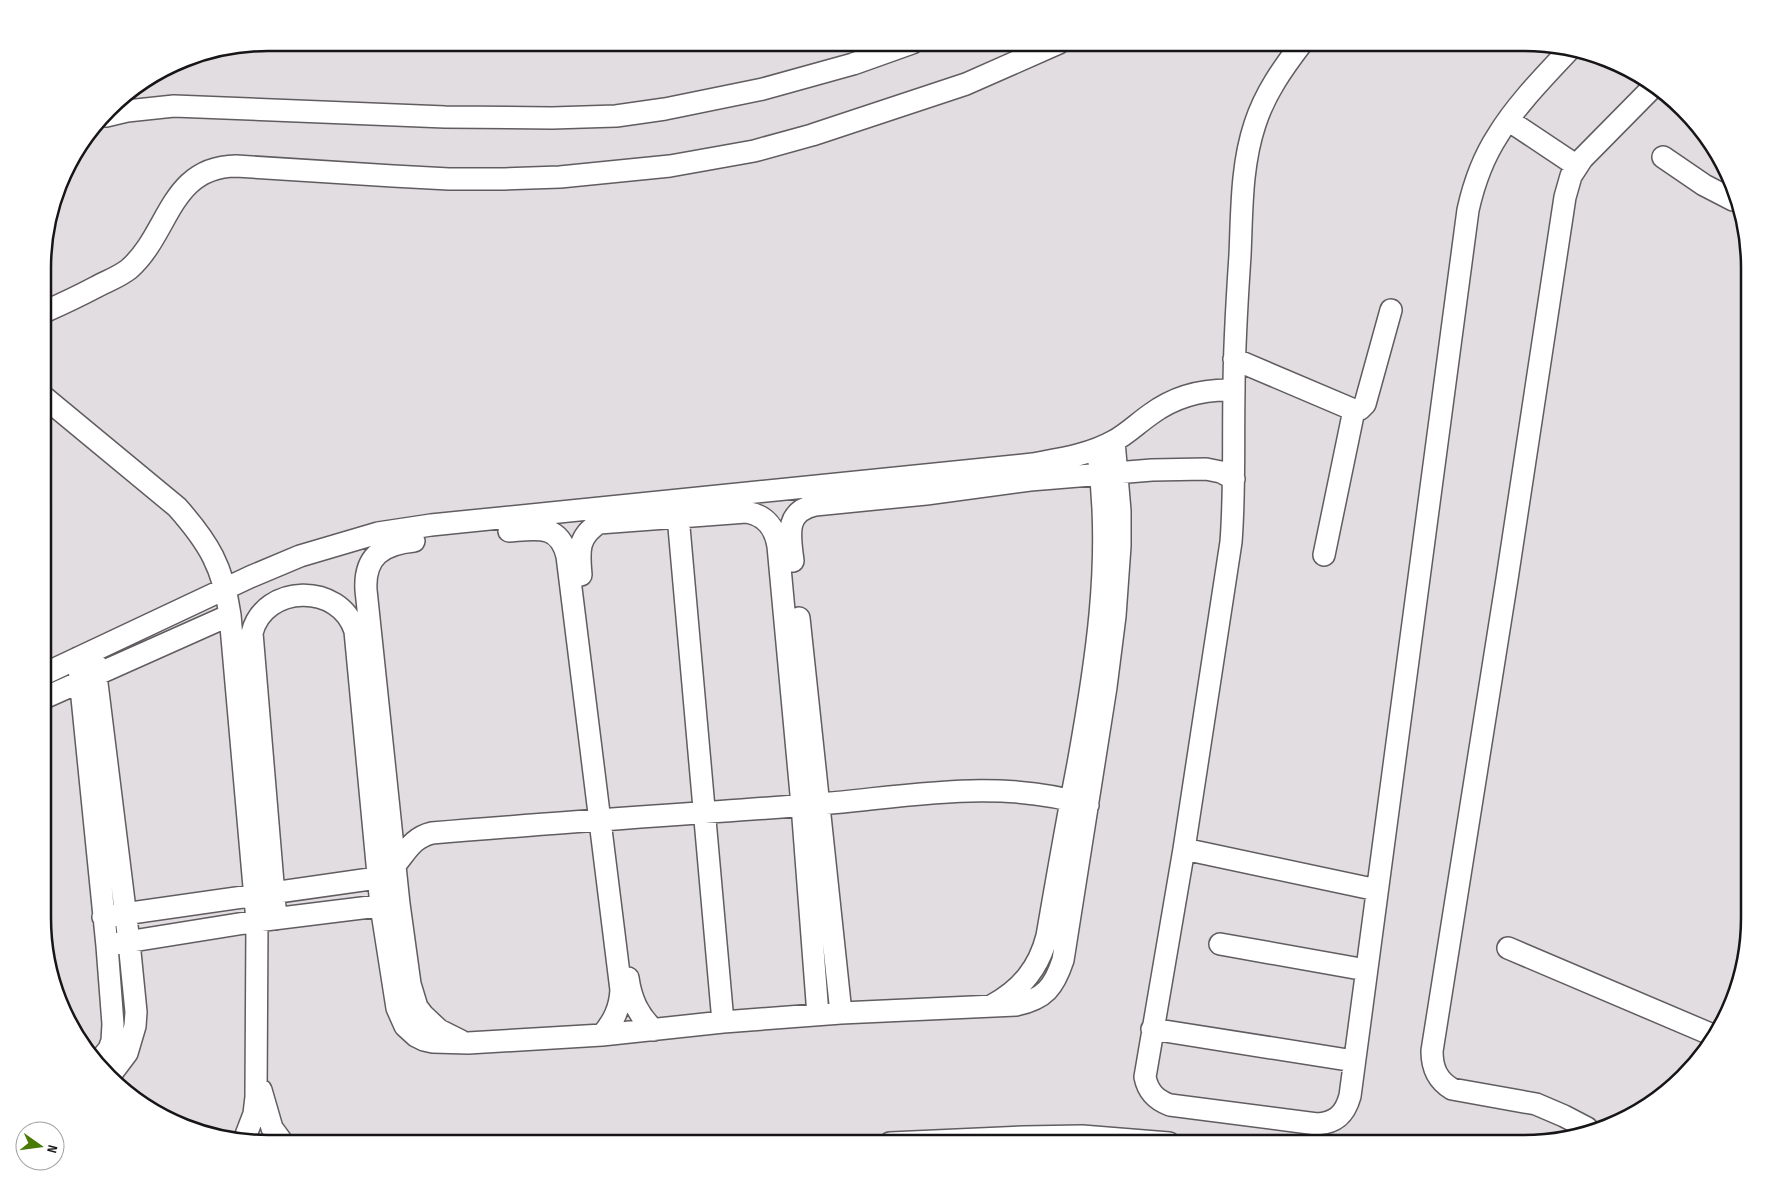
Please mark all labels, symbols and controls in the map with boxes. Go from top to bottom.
north arrow [15,1121,65,1171]
text: N [43,1143,61,1155]

